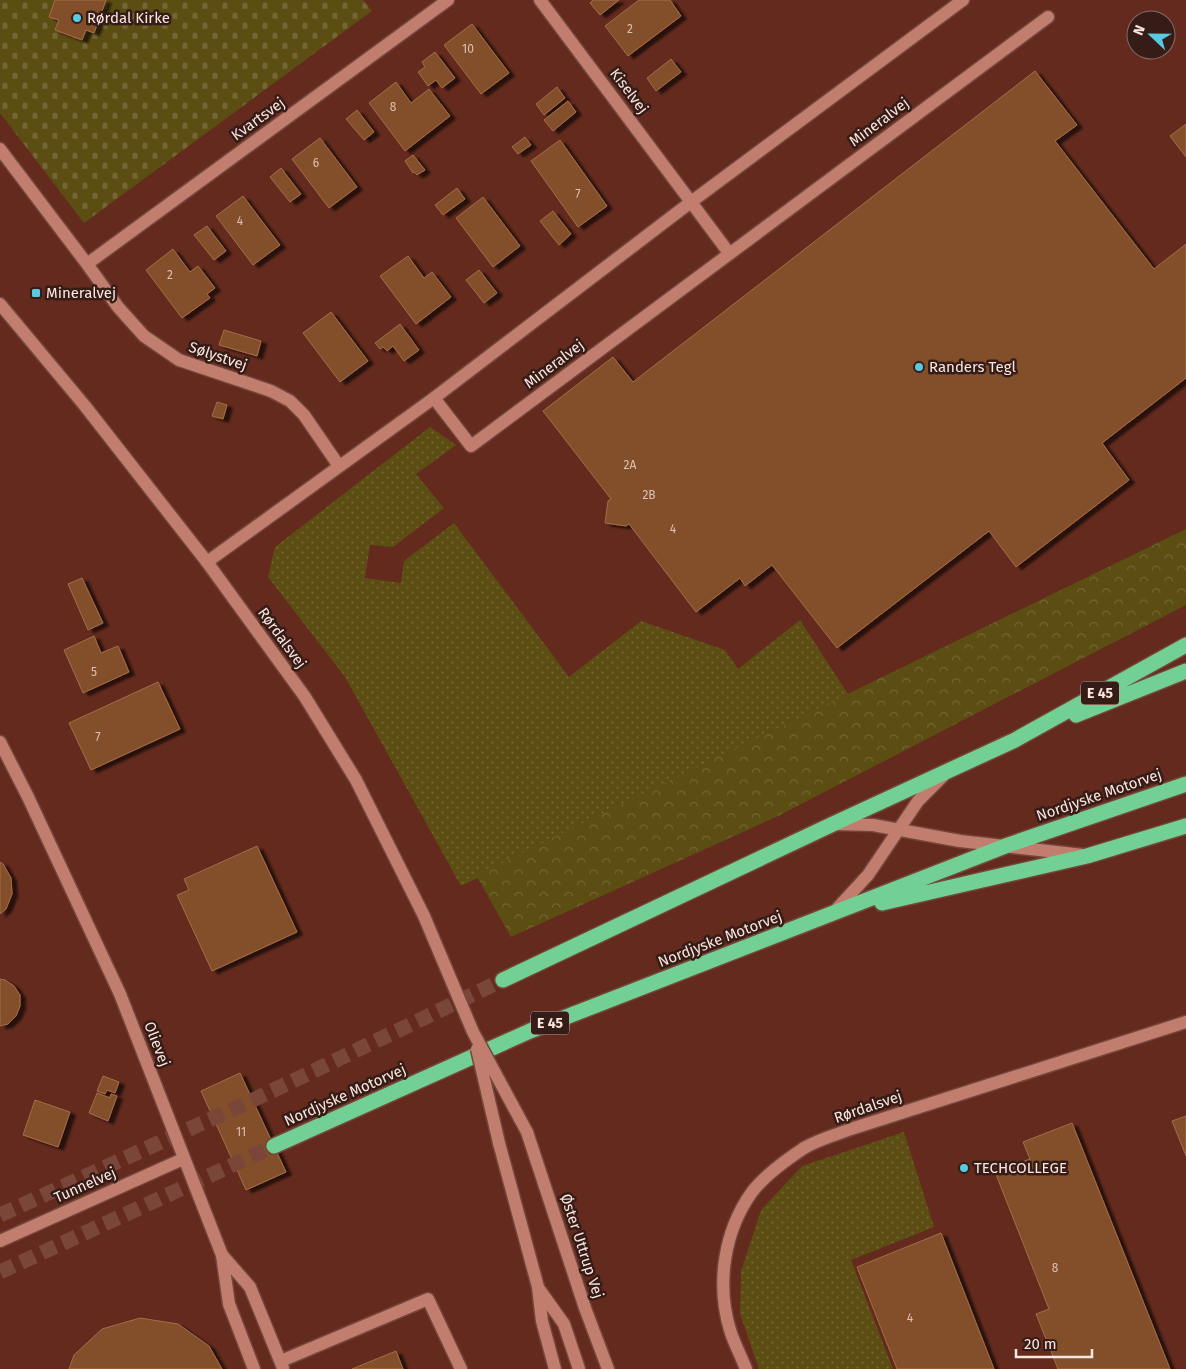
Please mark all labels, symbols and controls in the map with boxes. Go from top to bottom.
place label: Rørdal Kirke [87,9,170,27]
north arrow [1126,10,1176,60]
marker: Rørdal Kirke [71,12,83,24]
house number: 2 [627,22,633,36]
text: N [1130,23,1149,38]
house number: 10 [462,42,474,56]
street label: Kiselvej [606,65,652,117]
street label: Kvartsvej [228,94,288,144]
street label: Mineralvej [846,94,912,150]
house number: 8 [390,100,397,114]
house number: 6 [313,156,319,170]
house number: 7 [575,187,581,201]
house number: 4 [237,214,244,228]
house number: 2 [167,268,173,282]
place label: Mineralvej [46,284,116,302]
marker: Mineralvej [30,287,42,299]
street label: Mineralvej [521,336,587,392]
street label: Sølystvej [186,338,250,374]
place label: Randers Tegl [929,358,1016,376]
marker: Randers Tegl [913,361,925,373]
house number: 2A [624,458,637,472]
house number: 2B [642,488,656,502]
house number: 4 [670,522,677,536]
street label: Rørdalsvej [254,604,310,672]
house number: 5 [91,665,97,679]
road number: E 45 [1081,681,1119,704]
house number: 7 [95,730,101,744]
street label: Nordjyske Motorvej [1034,765,1164,825]
street label: Nordjyske Motorvej [655,907,785,971]
road number: E 45 [531,1011,569,1034]
street label: Olievej [140,1019,174,1069]
street label: Nordjyske Motorvej [281,1060,409,1130]
street label: Rørdalsvej [832,1087,904,1127]
house number: 11 [236,1125,246,1139]
place label: TECHCOLLEGE [974,1159,1067,1177]
marker: TECHCOLLEGE [958,1162,970,1174]
street label: Tunnelvej [51,1163,119,1207]
street label: Øster Uttrup Vej [557,1191,607,1301]
house number: 8 [1052,1261,1059,1275]
house number: 4 [907,1311,914,1325]
scale bar [1016,1326,1092,1358]
text: 20 m [1024,1335,1057,1353]

